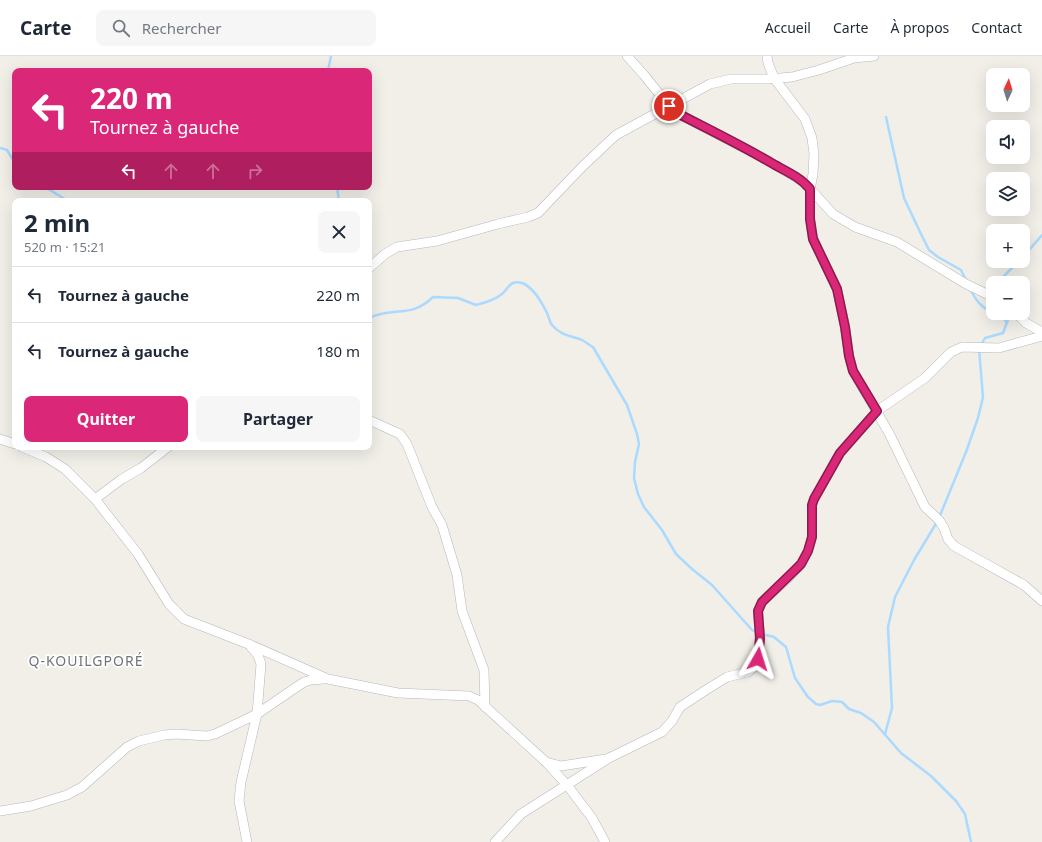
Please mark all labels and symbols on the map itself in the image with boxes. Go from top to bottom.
north arrow [986,68,1030,112]
pin [652,89,686,123]
position arrow [737,638,779,680]
district label: Q-KOUILGPORÉ [29,651,143,670]

